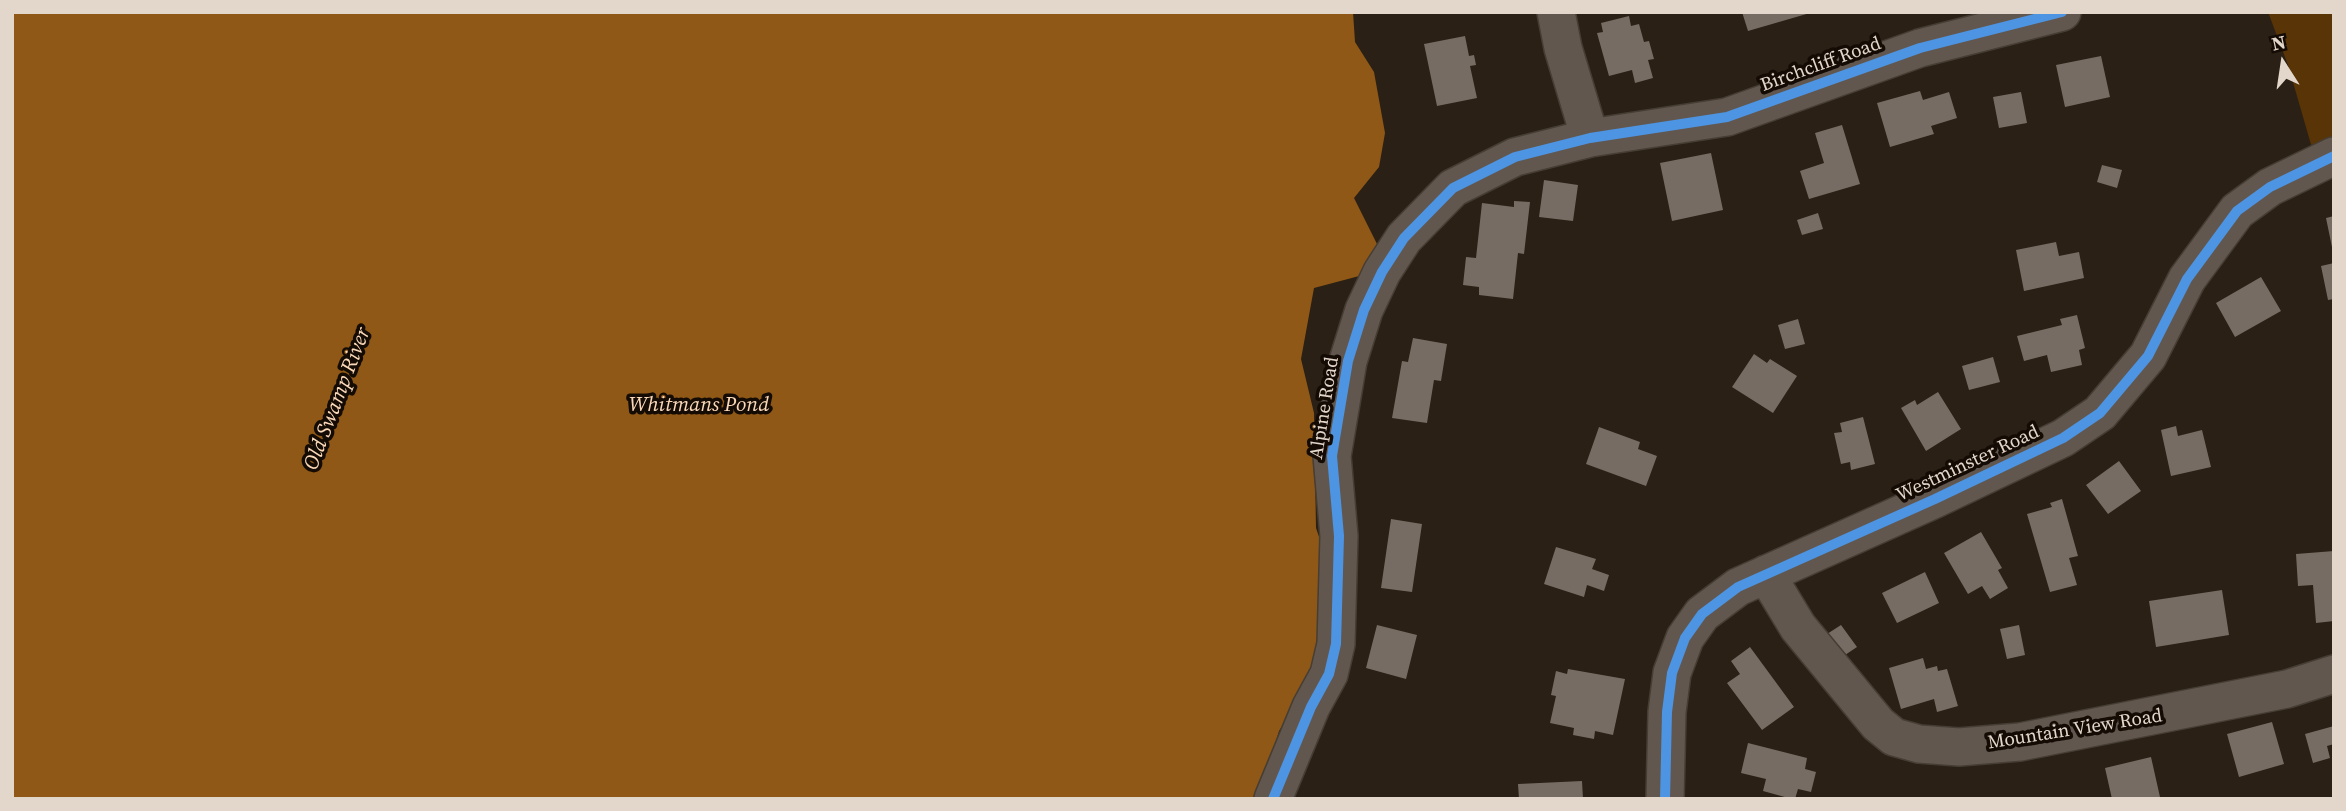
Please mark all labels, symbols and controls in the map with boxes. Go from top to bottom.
north arrow [2248,28,2318,98]
text: N [2269,28,2288,57]
street label: Birchcliff Road [1758,33,1884,97]
water label: Old Swamp River [299,324,377,474]
street label: Alpine Road [1306,355,1344,461]
water label: Whitmans Pond [629,393,769,419]
street label: Westminster Road [1893,421,2043,507]
street label: Mountain View Road [1986,705,2164,755]

